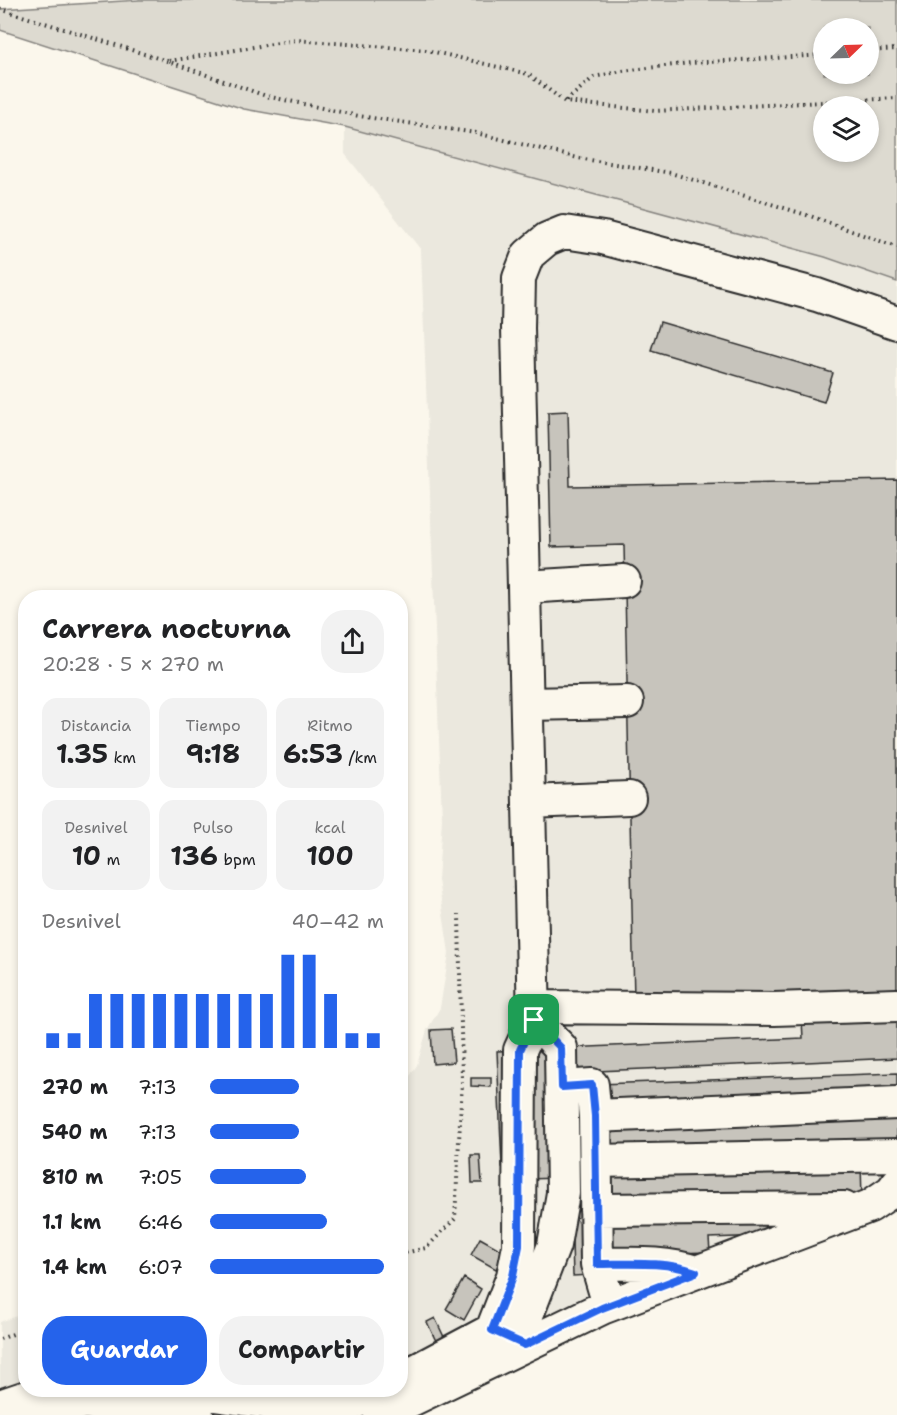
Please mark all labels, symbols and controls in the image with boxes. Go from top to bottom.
north arrow [813,18,879,84]
map controls [813,18,879,162]
button: layers [813,96,879,162]
text: Carrera nocturna [42,610,291,647]
button: share [321,610,384,673]
text: 20:28 · 5 × 270 m [42,651,224,677]
text: Distancia [61,715,131,736]
text: Tiempo [185,715,241,736]
text: Ritmo [307,715,353,736]
text: 1.35 [56,736,108,771]
text: 9:18 [186,736,240,771]
text: 6:53 [283,736,343,771]
text: km [108,747,136,768]
text: /km [343,747,377,768]
text: Desnivel [65,817,128,838]
text: Pulso [193,817,233,838]
text: kcal [314,817,346,838]
text: 10 [72,838,101,873]
text: 136 [170,838,218,873]
text: 100 [306,838,354,873]
text: m [101,849,120,870]
text: bpm [218,849,256,870]
text: Desnivel [42,908,121,934]
text: 40–42 m [292,908,384,934]
pin [508,994,559,1045]
icon: arrive [517,1003,550,1036]
text: 270 m [42,1074,108,1100]
text: 7:13 [138,1074,177,1100]
text: 540 m [42,1119,107,1145]
text: 7:13 [138,1119,177,1145]
text: 810 m [42,1164,103,1190]
text: 7:05 [138,1164,182,1190]
text: 1.1 km [42,1209,101,1235]
text: 6:46 [138,1209,183,1235]
text: 1.4 km [42,1254,107,1280]
text: 6:07 [138,1254,183,1280]
button: Guardar [42,1316,207,1385]
button: Compartir [219,1316,384,1385]

